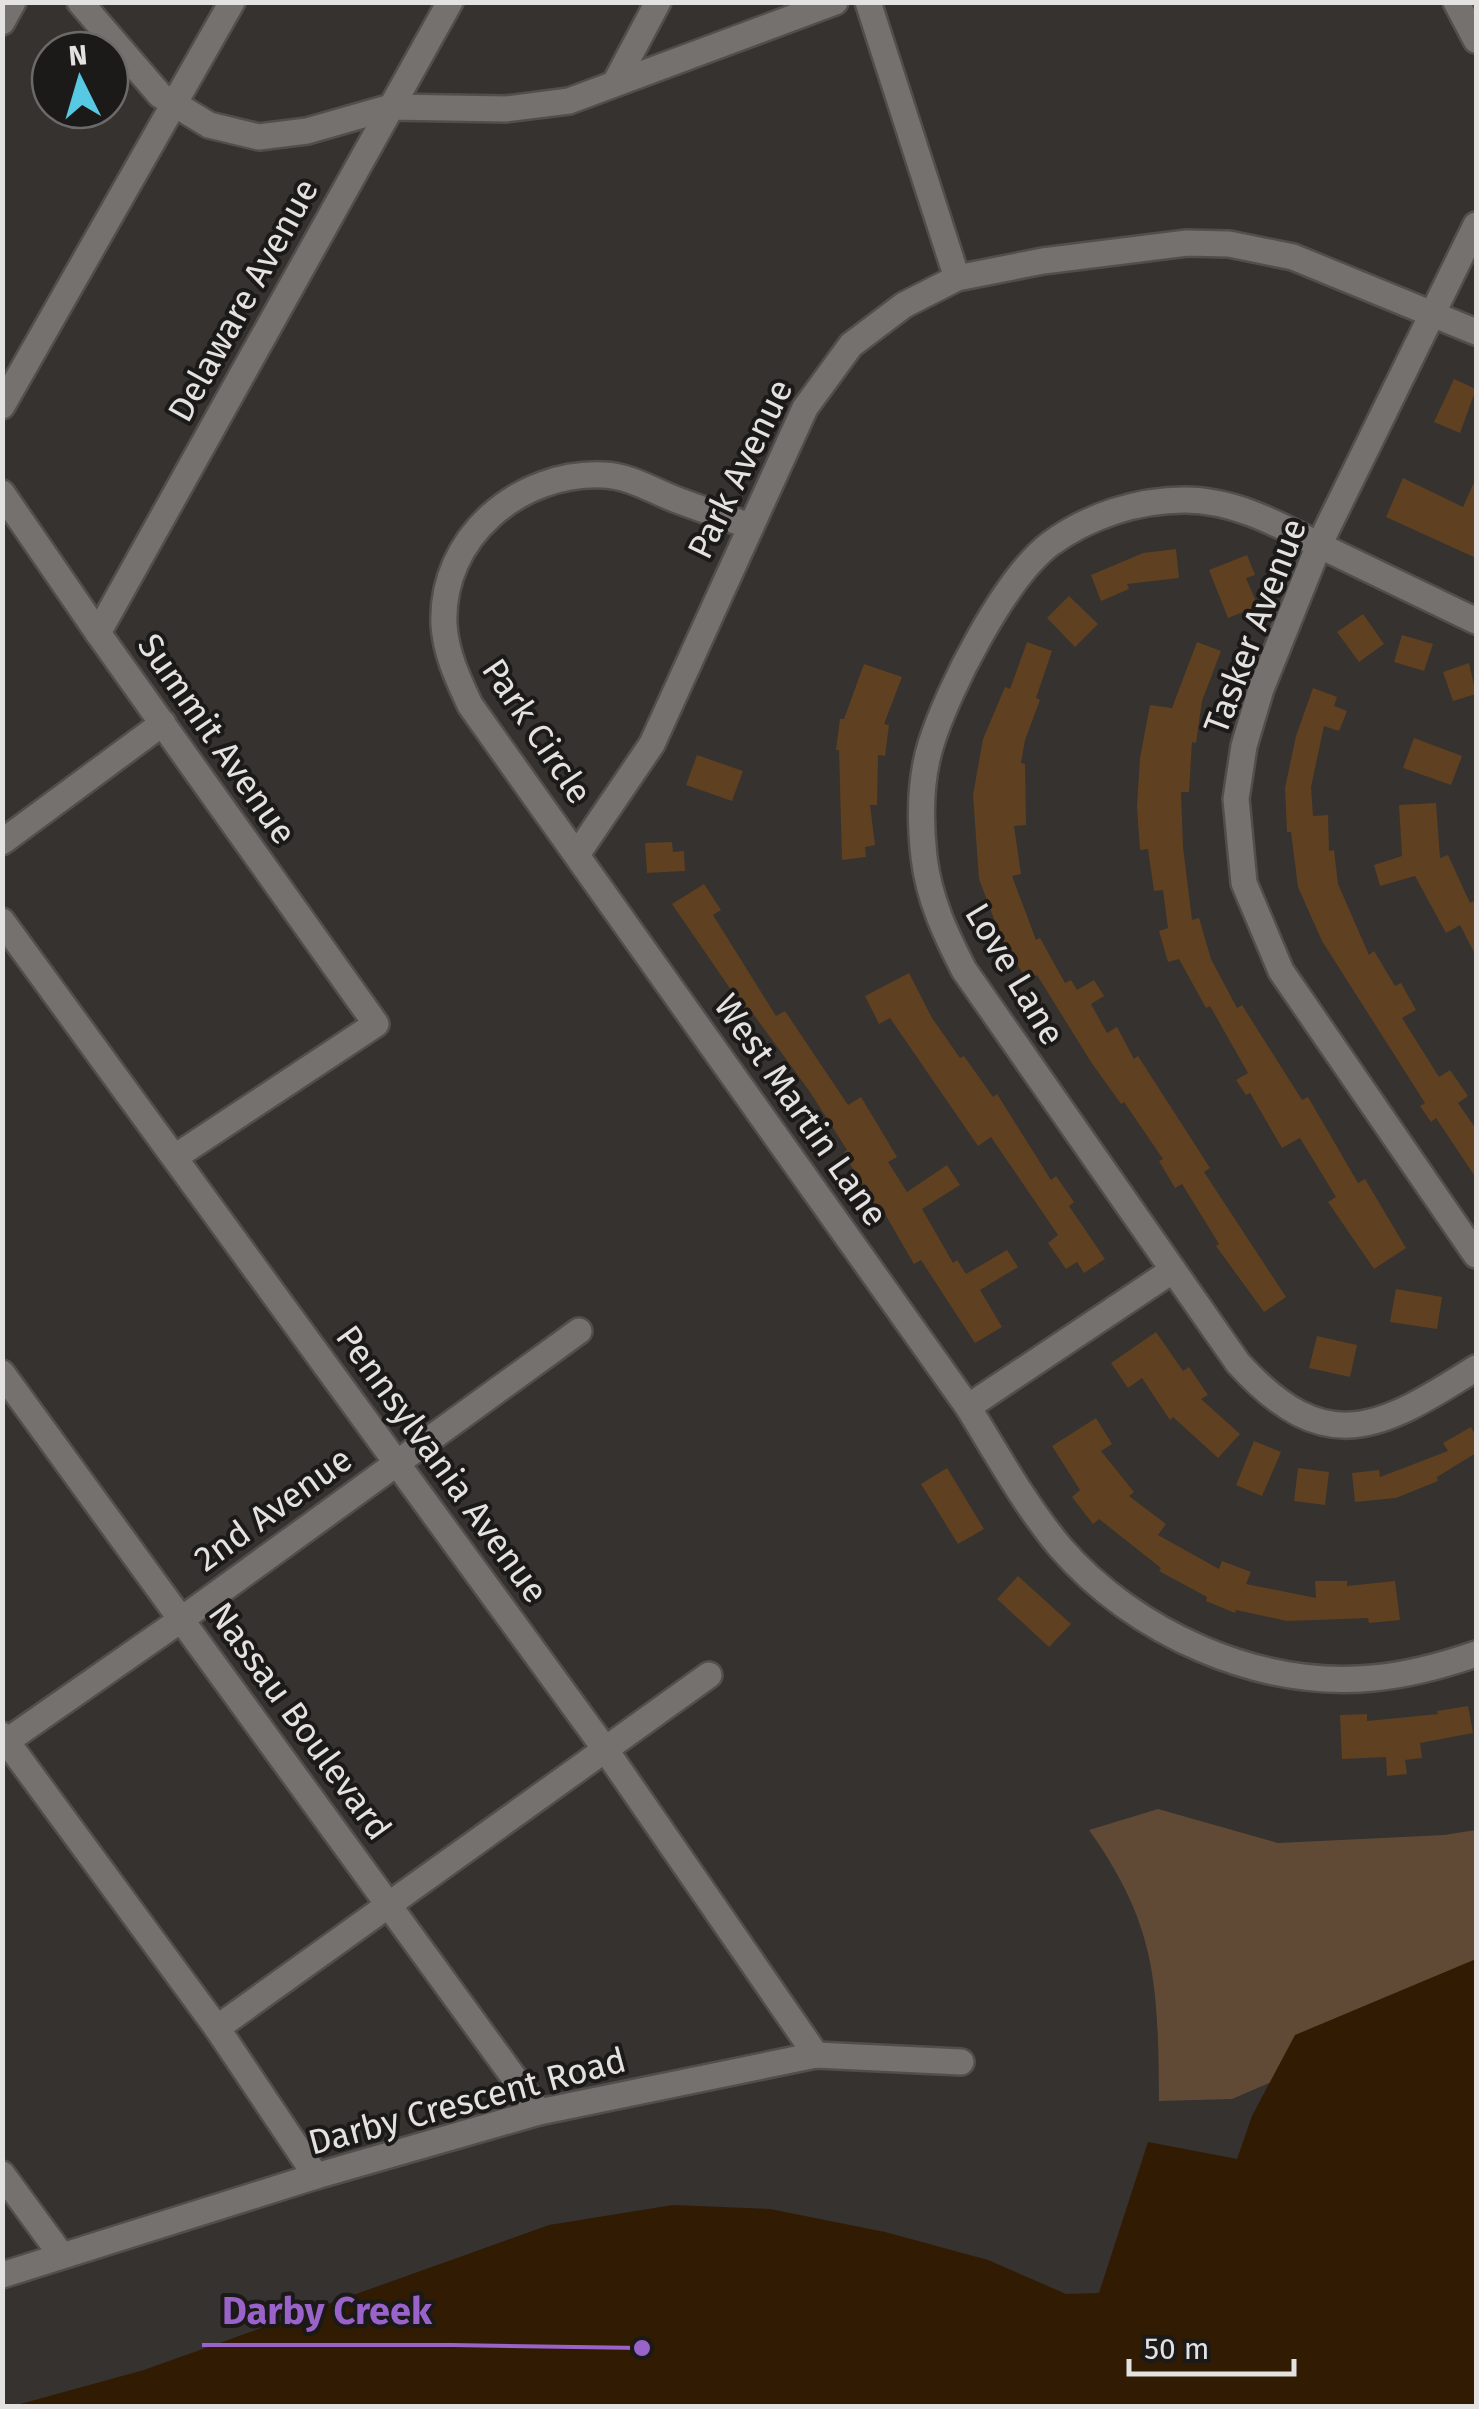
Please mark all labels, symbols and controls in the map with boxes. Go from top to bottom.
north arrow [30,30,130,130]
text: N [67,38,89,73]
street label: Delaware Avenue [159,171,327,429]
street label: Park Avenue [679,372,801,566]
street label: Tasker Avenue [1195,513,1315,739]
street label: Summit Avenue [129,626,305,852]
street label: Park Circle [473,650,601,812]
street label: Love Lane [956,895,1074,1053]
street label: West Martin Lane [705,986,897,1234]
street label: Pennsylvania Avenue [327,1317,557,1611]
street label: 2nd Avenue [186,1438,360,1580]
street label: Nassau Boulevard [200,1594,400,1848]
street label: Darby Crescent Road [304,2038,630,2164]
callout: Darby Creek [202,2277,452,2345]
text: Darby Creek [222,2288,433,2334]
scale bar [1129,2314,1294,2376]
text: 50 m [1144,2331,1209,2367]

